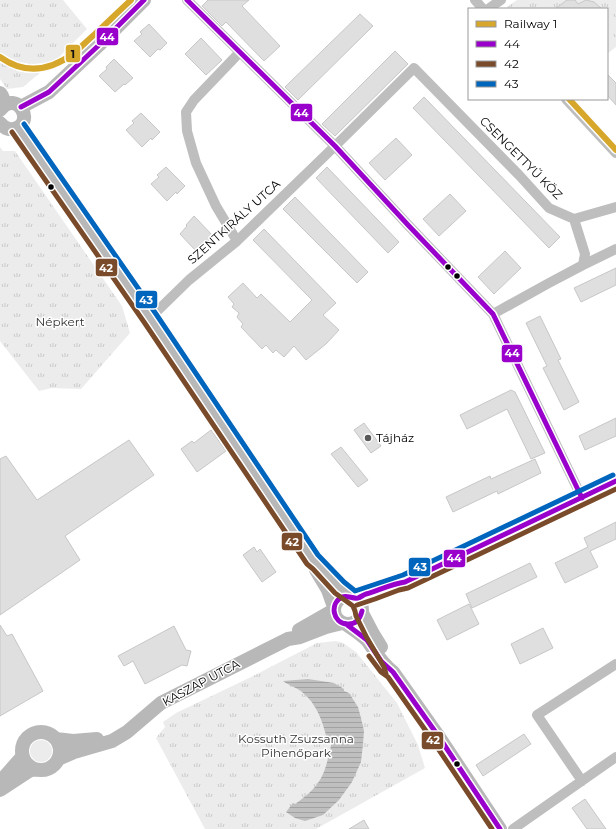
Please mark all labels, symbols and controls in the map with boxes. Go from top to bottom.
legend [468,8,608,100]
text: Railway 1 [504,16,557,31]
line badge: 44 [96,27,119,46]
text: 44 [99,30,115,44]
text: 44 [504,36,520,51]
line badge: 1 [65,44,81,63]
text: 1 [71,47,75,61]
text: 42 [504,56,519,71]
text: 43 [504,76,519,91]
line badge: 44 [290,103,313,122]
text: 44 [293,106,309,120]
street label: CSENGETTYŰ KÖZ [477,113,566,202]
street label: SZENTKIRÁLY UTCA [184,176,283,267]
unlabelled marker [46,182,56,192]
line badge: 42 [95,258,118,277]
text: 42 [99,261,114,275]
unlabelled marker [443,262,453,272]
unlabelled marker [452,271,462,281]
line badge: 43 [135,290,158,309]
text: 43 [139,293,153,307]
park label: Népkert [35,314,85,329]
line badge: 44 [501,344,523,363]
text: 44 [504,346,520,360]
place label: Tájház [376,430,414,445]
marker: Tájház [363,433,373,443]
line badge: 42 [281,532,303,551]
text: 42 [285,535,300,549]
line badge: 44 [443,549,466,568]
text: 44 [446,551,462,565]
line badge: 43 [408,557,431,577]
text: 43 [413,560,427,574]
street label: KASZAP UTCA [160,656,242,709]
park label: Kossuth Zsuzsanna Pihenőpark [238,731,354,760]
line badge: 42 [421,731,444,750]
text: 42 [426,733,441,747]
unlabelled marker [452,759,462,769]

